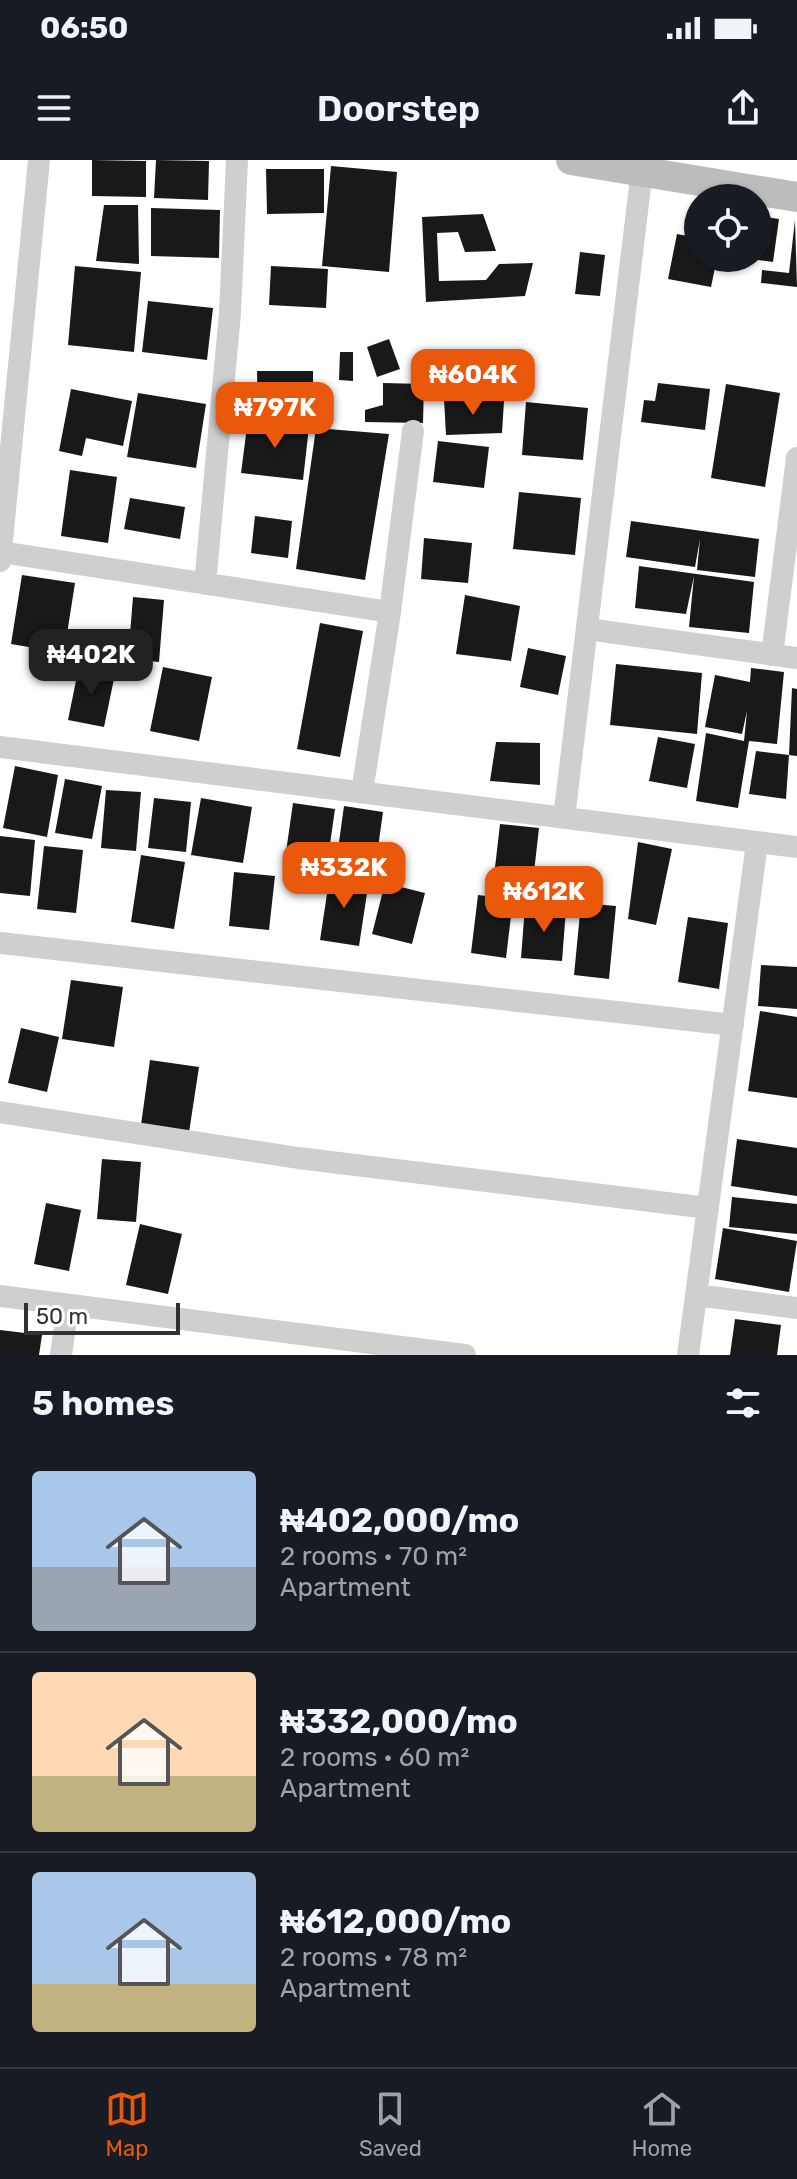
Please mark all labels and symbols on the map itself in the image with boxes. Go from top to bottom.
pin: ₦604K [417,349,529,417]
pin: ₦797K [219,382,331,450]
pin: ₦402K [35,629,147,697]
pin: ₦332K [288,842,400,910]
pin: ₦612K [488,866,600,934]
scale bar [24,1299,180,1335]

